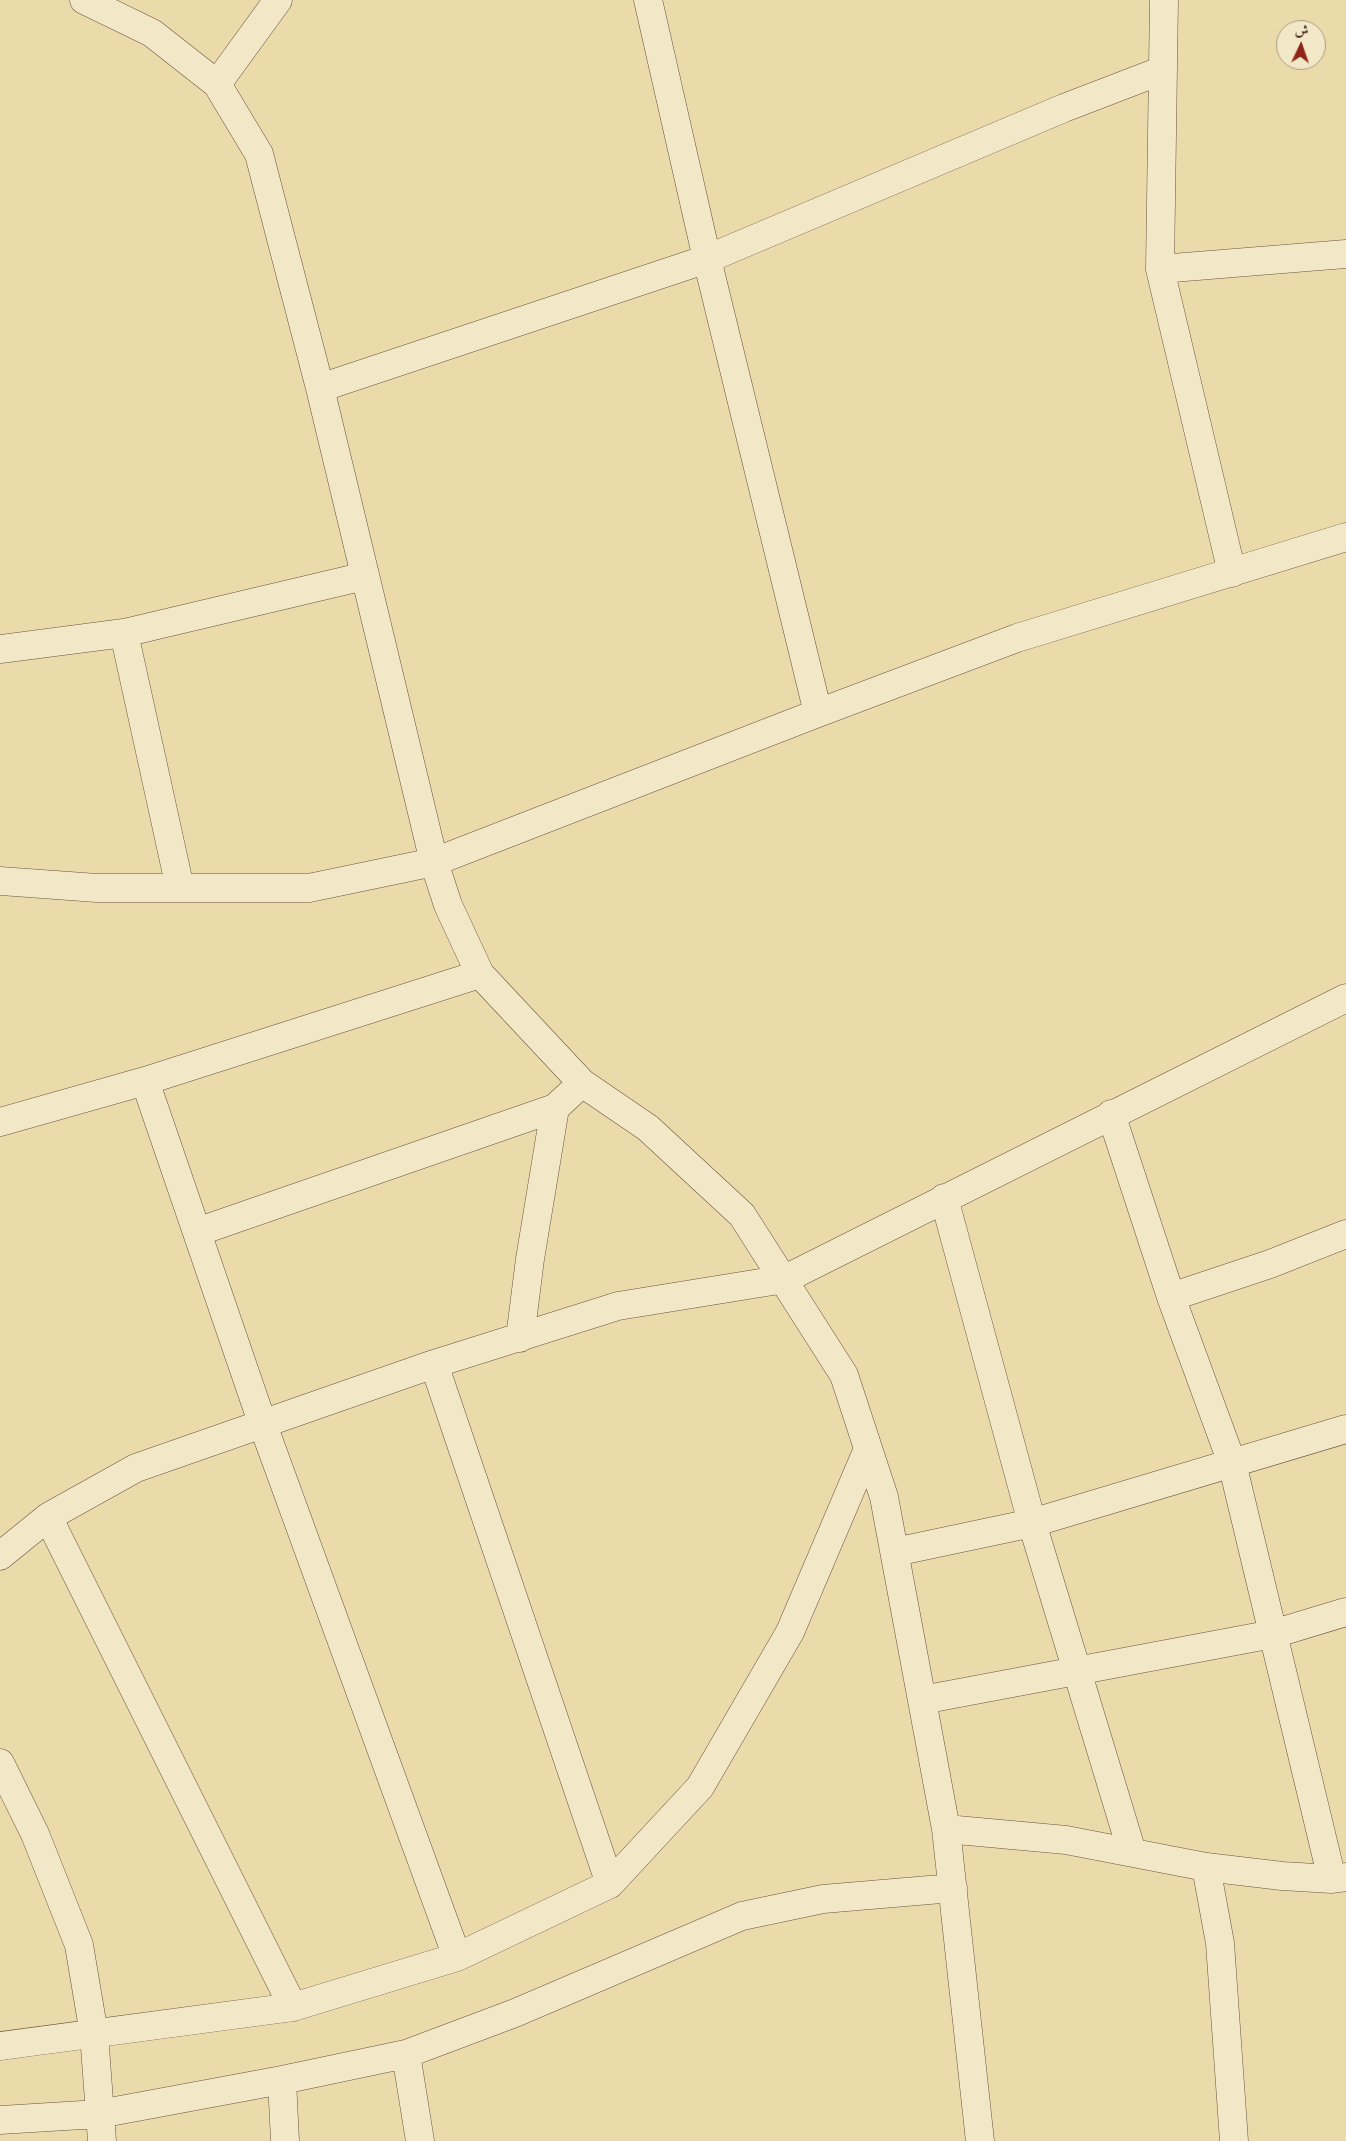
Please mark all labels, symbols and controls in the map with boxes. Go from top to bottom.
north arrow [1276,20,1326,70]
text: ش [1294,22,1309,40]

